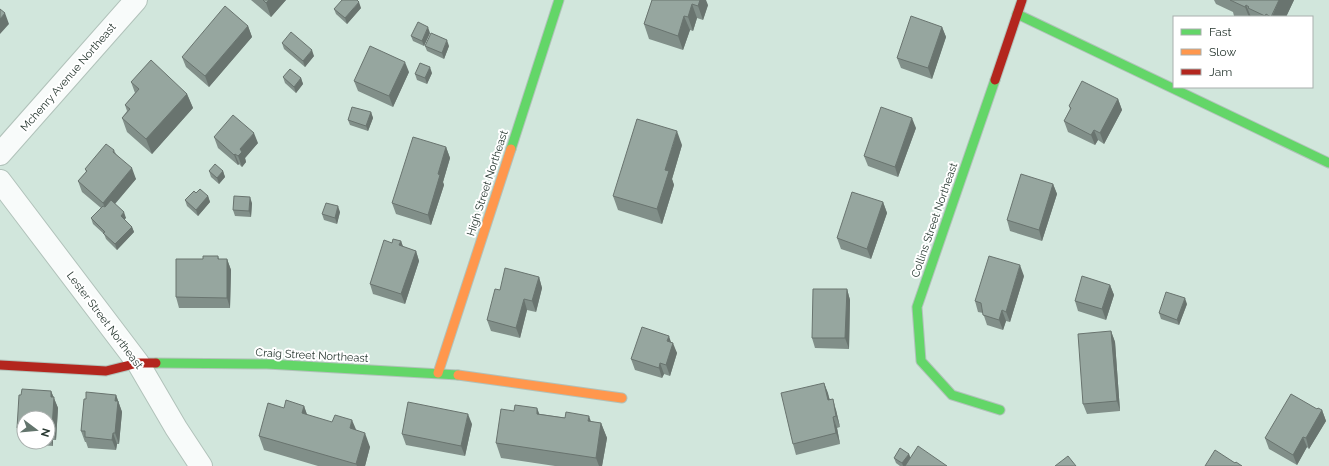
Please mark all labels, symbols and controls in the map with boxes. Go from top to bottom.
legend [1173,16,1313,88]
street label: Mchenry Avenue Northeast [18,21,119,134]
text: Fast [1209,25,1232,39]
text: Slow [1209,45,1236,59]
text: Jam [1209,65,1232,79]
street label: High Street Northeast [464,128,511,238]
street label: Collins Street Northeast [909,161,960,279]
street label: Lester Street Northeast [64,269,146,372]
street label: Craig Street Northeast [255,346,369,365]
north arrow [16,410,56,450]
text: N [38,427,53,438]

